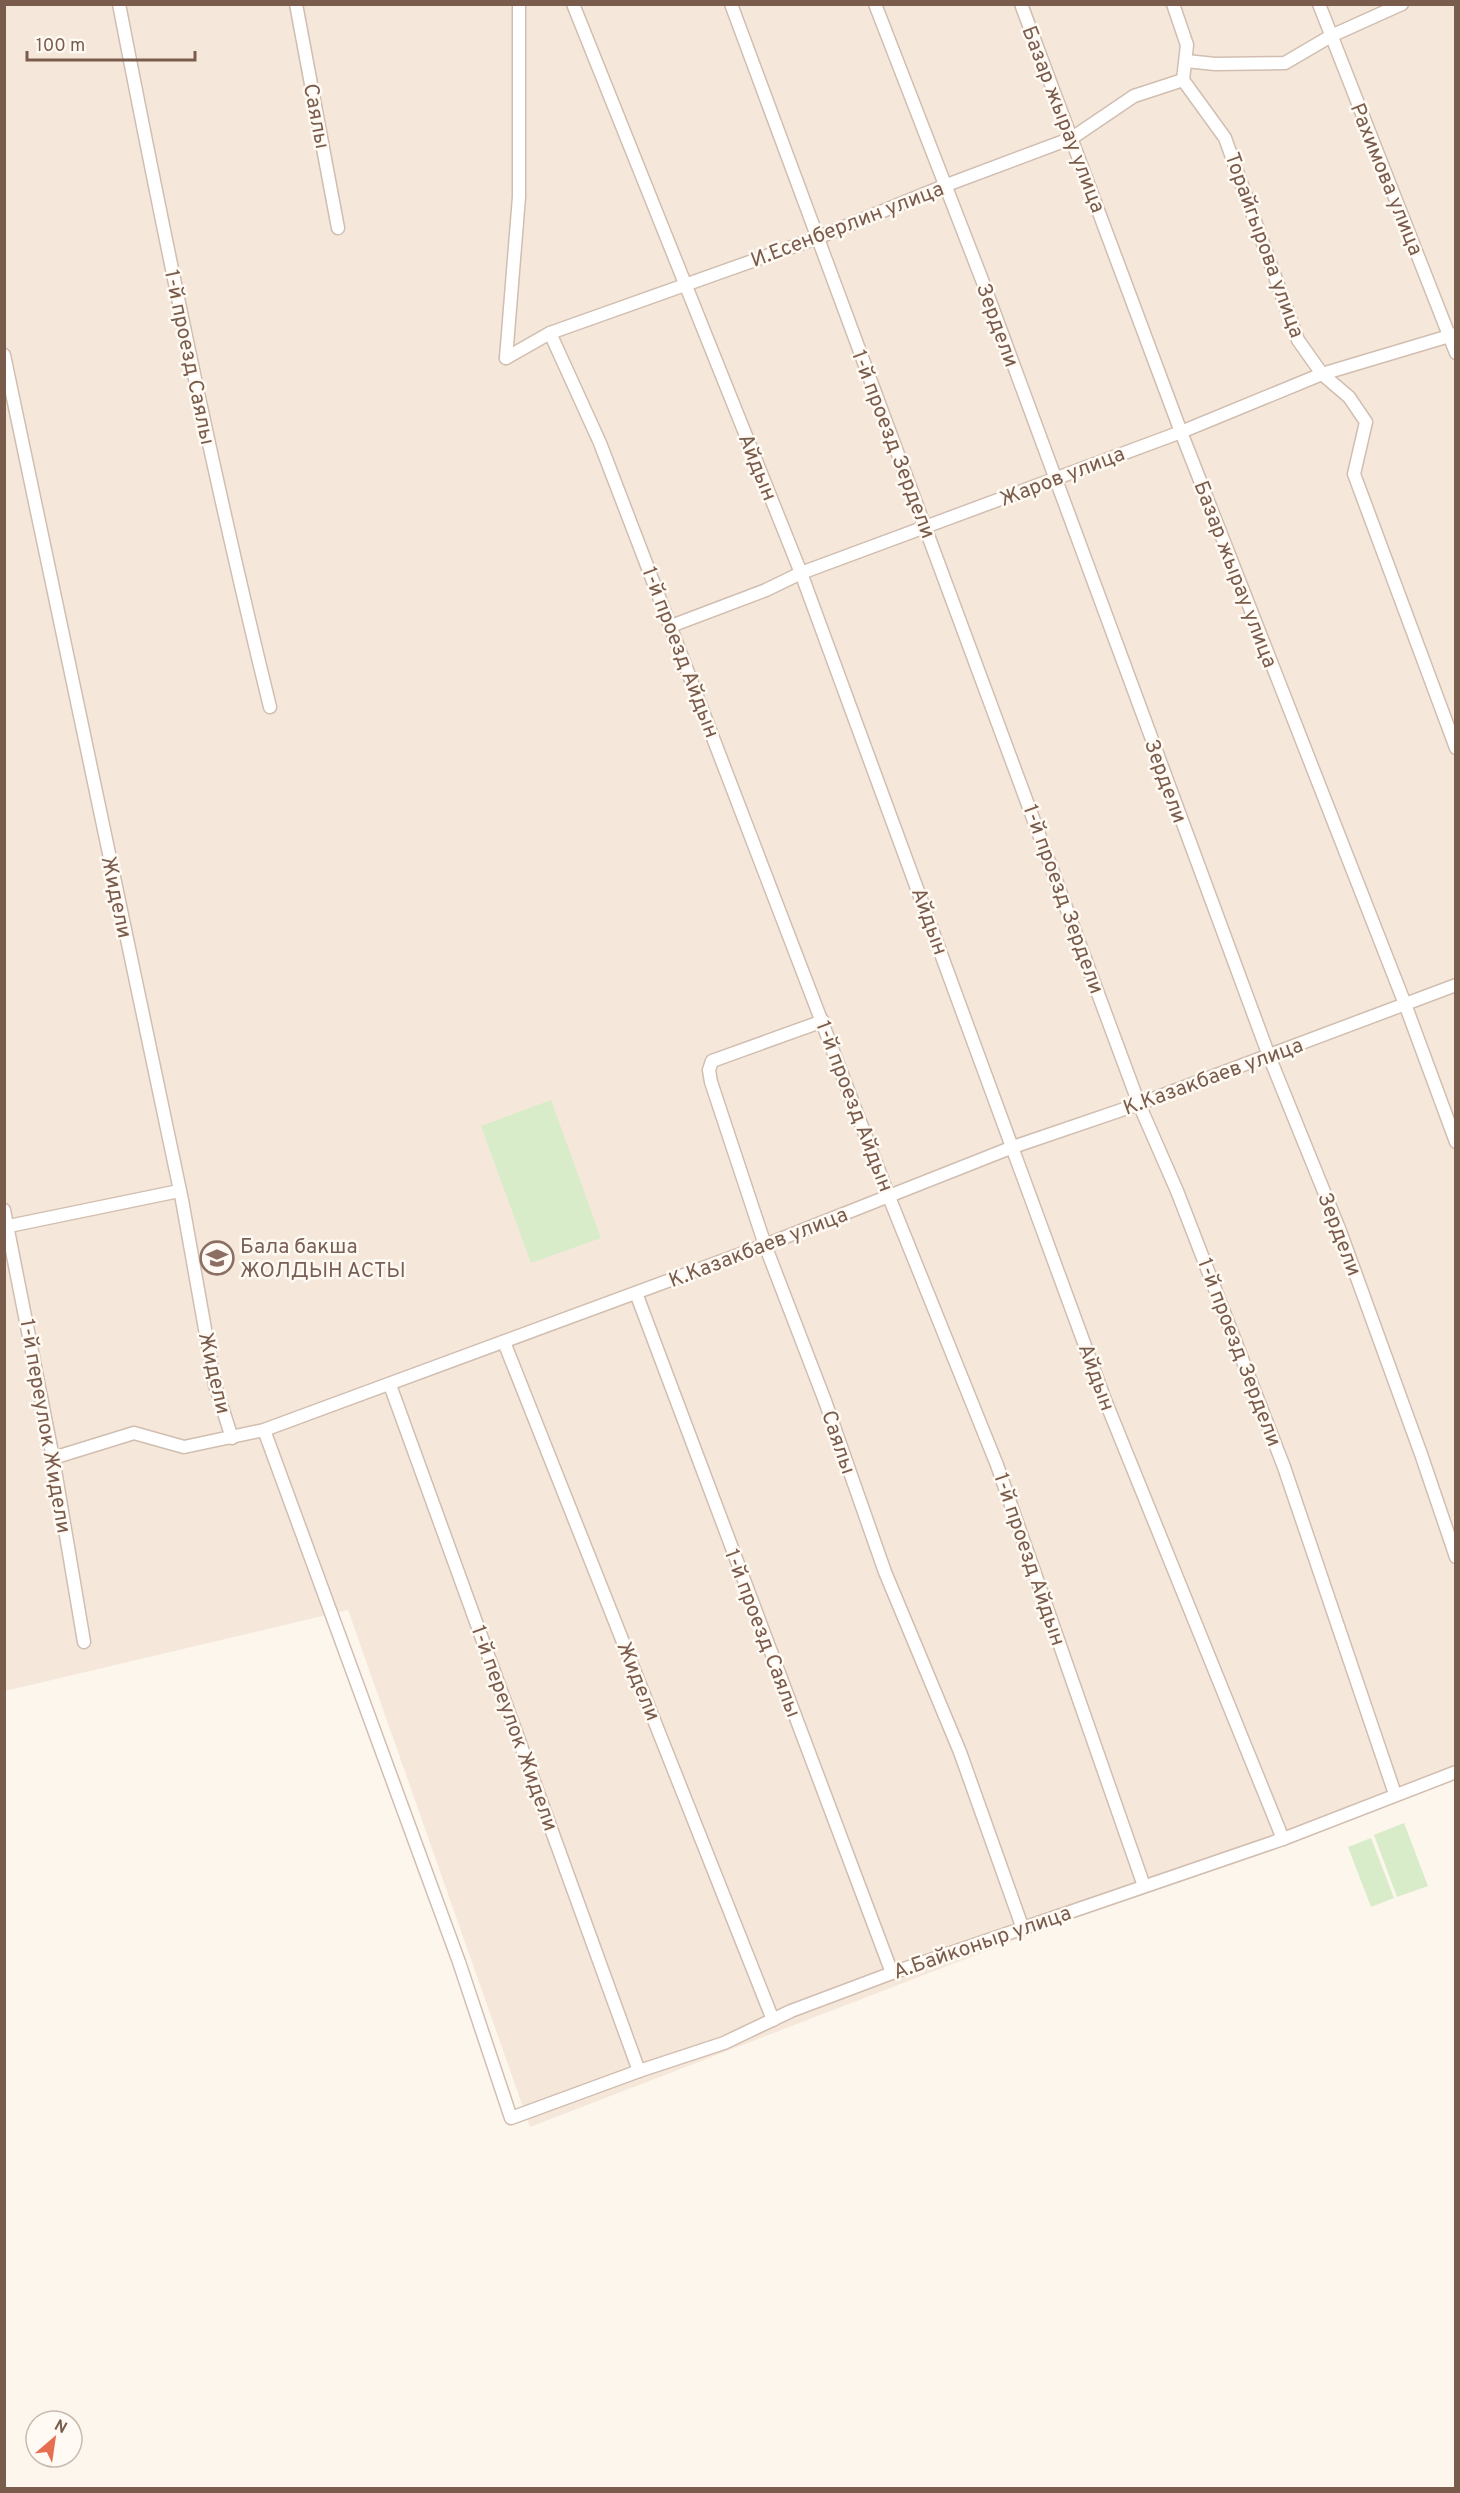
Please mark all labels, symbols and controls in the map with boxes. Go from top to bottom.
street label: Базар жырау улица [1014,22,1111,217]
scale bar [27,24,195,62]
text: 100 m [36,35,85,58]
street label: Саялы [296,81,335,151]
street label: Рахимова улица [1343,99,1428,260]
street label: Торайгырова улица [1217,149,1310,342]
street label: И.Есенберлин улица [747,176,948,275]
street label: 1-й проезд Саялы [157,267,220,447]
street label: Зердели [969,280,1024,371]
street label: 1-й проезд Зердели [844,347,941,543]
street label: Айдын [731,430,782,505]
street label: Жаров улица [996,441,1129,514]
street label: Базар жырау улица [1186,477,1283,672]
street label: 1-й проезд Айдын [635,563,725,742]
street label: Зердели [1137,736,1192,827]
street label: 1-й проезд Зердели [1016,801,1109,998]
street label: Жидели [94,854,137,941]
street label: Айдын [904,884,953,959]
street label: 1-й проезд Айдын [809,1017,899,1196]
street label: К.Казакбаев улица [1120,1032,1307,1123]
street label: Зердели [1310,1189,1367,1280]
street label: К.Казакбаев улица [665,1202,852,1295]
place label: Бала бакша ЖОЛДЫН АСТЫ [240,1234,406,1285]
school or university icon: Бала бакша ЖОЛДЫН АСТЫ [199,1240,235,1276]
street label: 1-й проезд Зердели [1190,1255,1287,1451]
street label: 1-й переулок Жидели [12,1317,77,1536]
street label: Жидели [191,1330,236,1417]
street label: Айдын [1071,1340,1120,1415]
street label: Саялы [814,1407,861,1478]
street label: 1-й проезд Айдын [986,1469,1071,1650]
street label: 1-й проезд Саялы [717,1546,806,1722]
street label: 1-й переулок Жидели [464,1622,563,1835]
street label: Жидели [610,1638,666,1725]
street label: А.Байконыр улица [890,1900,1075,1987]
north arrow [24,2409,84,2469]
text: N [50,2416,70,2439]

